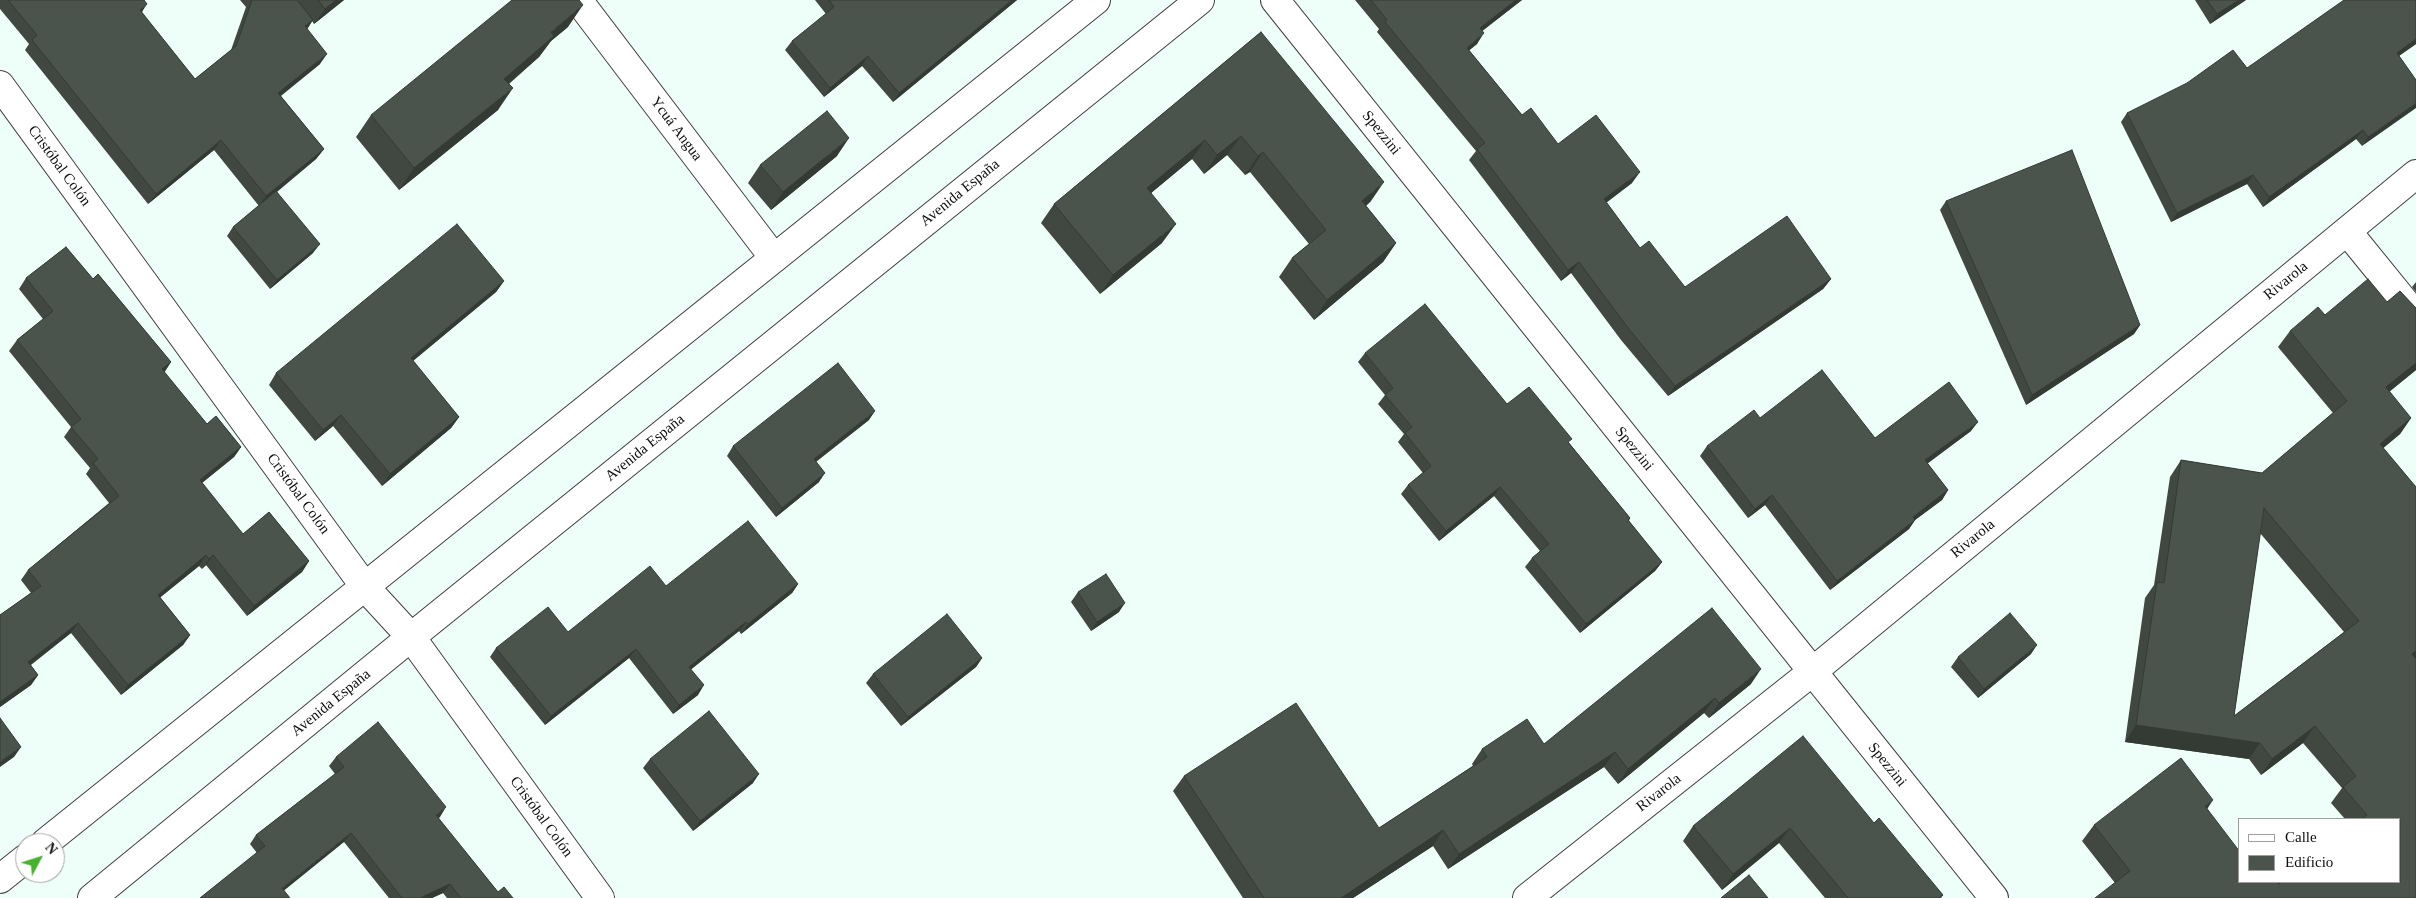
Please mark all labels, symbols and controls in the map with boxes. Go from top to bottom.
street label: Ycuá Angua [646,93,706,165]
street label: Spezzini [1358,107,1404,159]
street label: Cristóbal Colón [24,122,94,210]
street label: Avenida España [917,156,1003,230]
street label: Rivarola [2260,258,2312,304]
street label: Avenida España [602,411,688,485]
street label: Spezzini [1611,423,1657,475]
street label: Cristóbal Colón [263,450,333,538]
street label: Rivarola [1947,516,1999,562]
street label: Avenida España [288,666,374,740]
street label: Spezzini [1864,739,1910,791]
street label: Rivarola [1633,770,1685,816]
street label: Cristóbal Colón [506,773,576,861]
legend [2238,818,2401,883]
text: Calle [2285,829,2317,845]
north arrow [15,833,65,883]
text: N [42,840,60,857]
text: Edificio [2285,854,2333,870]

